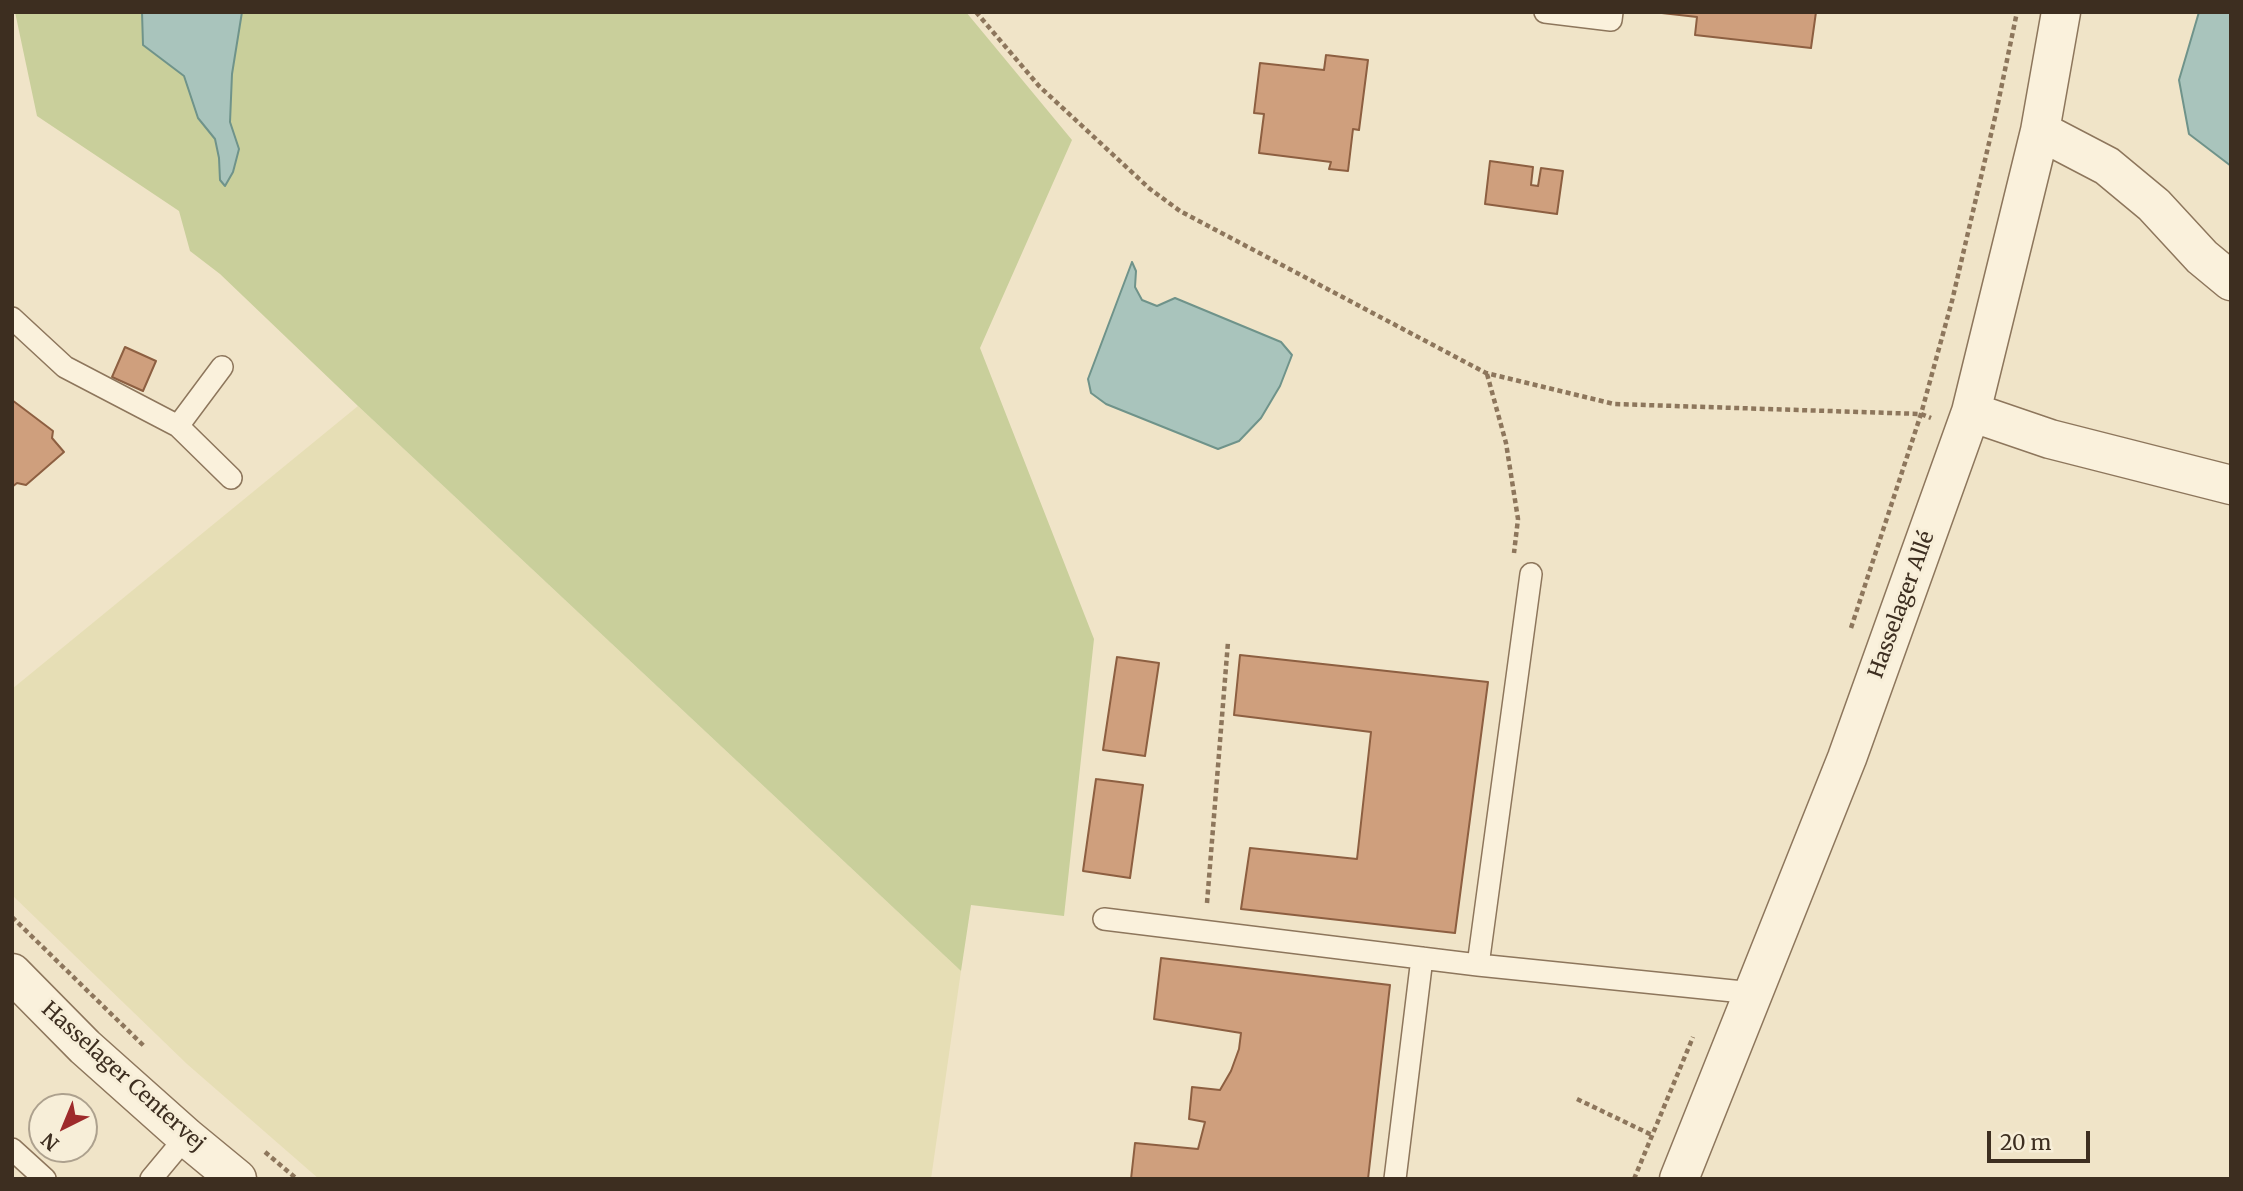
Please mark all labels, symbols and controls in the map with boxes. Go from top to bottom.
street label: Hasselager Allé [1864,528,1940,682]
street label: Hasselager Centervej [36,997,210,1157]
north arrow [28,1093,98,1163]
scale bar [1991,1118,2094,1162]
text: N [36,1128,64,1156]
text: 20 m [2000,1129,2051,1156]

